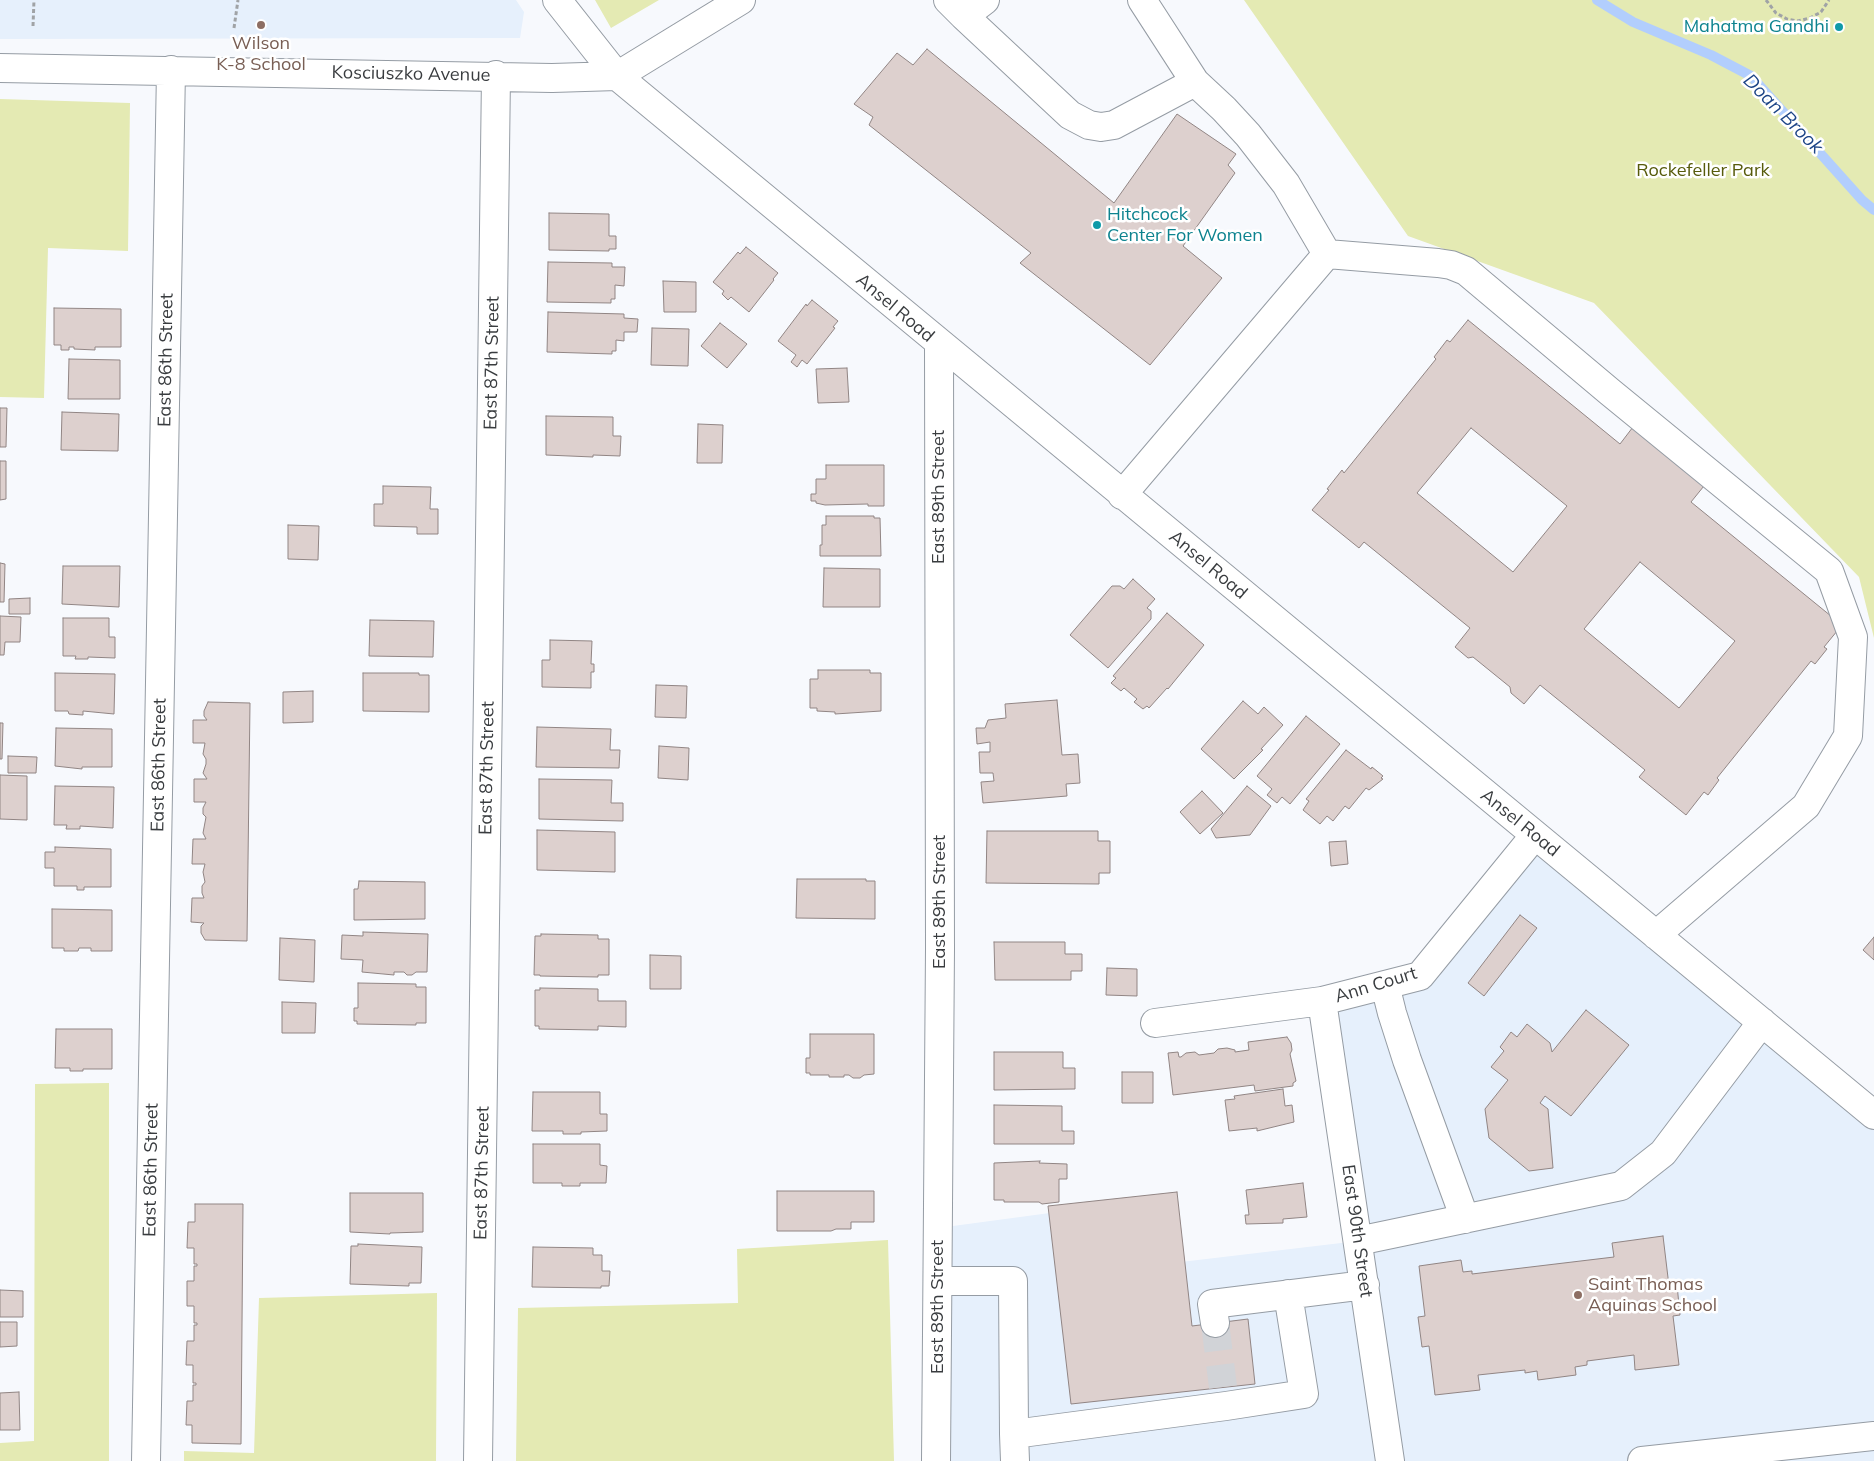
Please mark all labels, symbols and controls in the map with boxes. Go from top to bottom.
place label: Mahatma Gandhi [1684,16,1829,38]
marker: Wilson K-8 School [255,19,267,31]
marker: Mahatma Gandhi [1833,21,1845,33]
place label: Wilson K-8 School [216,33,306,76]
street label: Kosciuszko Avenue [331,62,491,86]
water label: Doan Brook [1738,69,1828,159]
park label: Rockefeller Park [1636,160,1770,182]
place label: Hitchcock Center For Women [1107,204,1263,246]
marker: Hitchcock Center For Women [1091,219,1103,231]
street label: Ansel Road [851,269,939,347]
street label: East 86th Street [154,293,178,427]
street label: East 87th Street [480,296,504,430]
street label: East 89th Street [928,430,950,564]
street label: Ansel Road [1164,526,1252,604]
street label: East 86th Street [147,698,171,832]
street label: East 87th Street [475,701,499,835]
street label: Ansel Road [1476,785,1564,861]
street label: East 89th Street [929,835,951,969]
street label: Ann Court [1332,962,1420,1008]
street label: East 86th Street [139,1103,163,1237]
street label: East 87th Street [470,1106,494,1240]
street label: East 90th Street [1337,1163,1377,1299]
street label: East 89th Street [927,1240,949,1374]
place label: Saint Thomas Aquinas School [1588,1274,1717,1316]
marker: Saint Thomas Aquinas School [1572,1289,1584,1301]

